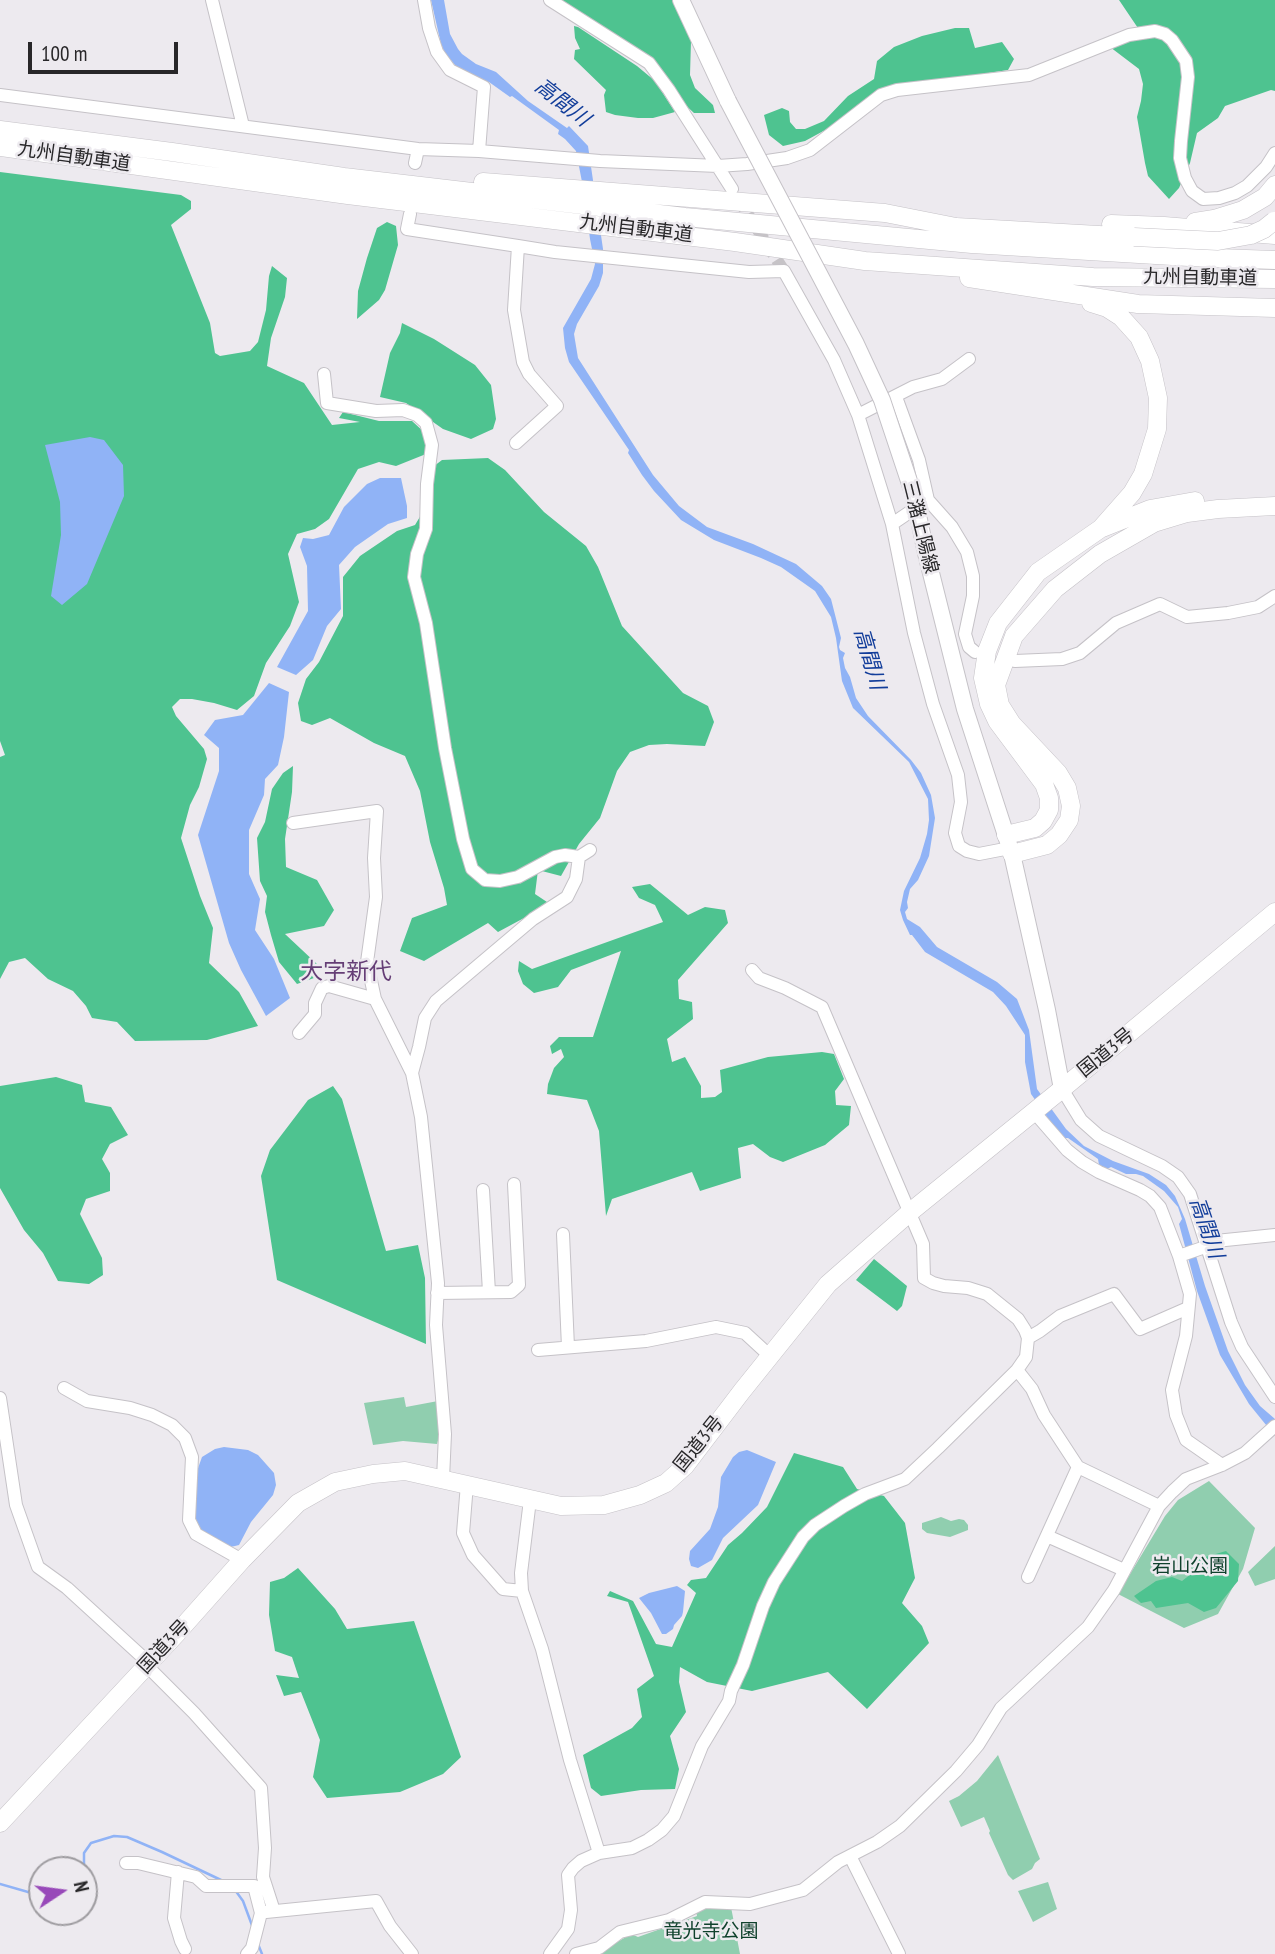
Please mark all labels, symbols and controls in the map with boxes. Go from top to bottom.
scale bar [32,28,182,72]
text: 100 m [41,40,87,67]
water label: 高間川 [529,74,595,132]
street label: 九州自動車道 [16,138,132,176]
street label: 九州自動車道 [578,211,694,247]
street label: 九州自動車道 [1143,266,1257,290]
street label: 三潴上陽線 [897,478,943,576]
water label: 高間川 [848,625,890,693]
district label: 大字新代 [300,958,392,986]
street label: 国道3号 [1073,1024,1139,1082]
water label: 高間川 [1184,1194,1228,1262]
street label: 国道3号 [670,1411,728,1477]
park label: 岩山公園 [1152,1556,1228,1578]
street label: 国道3号 [133,1615,195,1679]
north arrow [28,1856,98,1926]
text: N [69,1879,94,1894]
park label: 竜光寺公園 [664,1921,758,1943]

